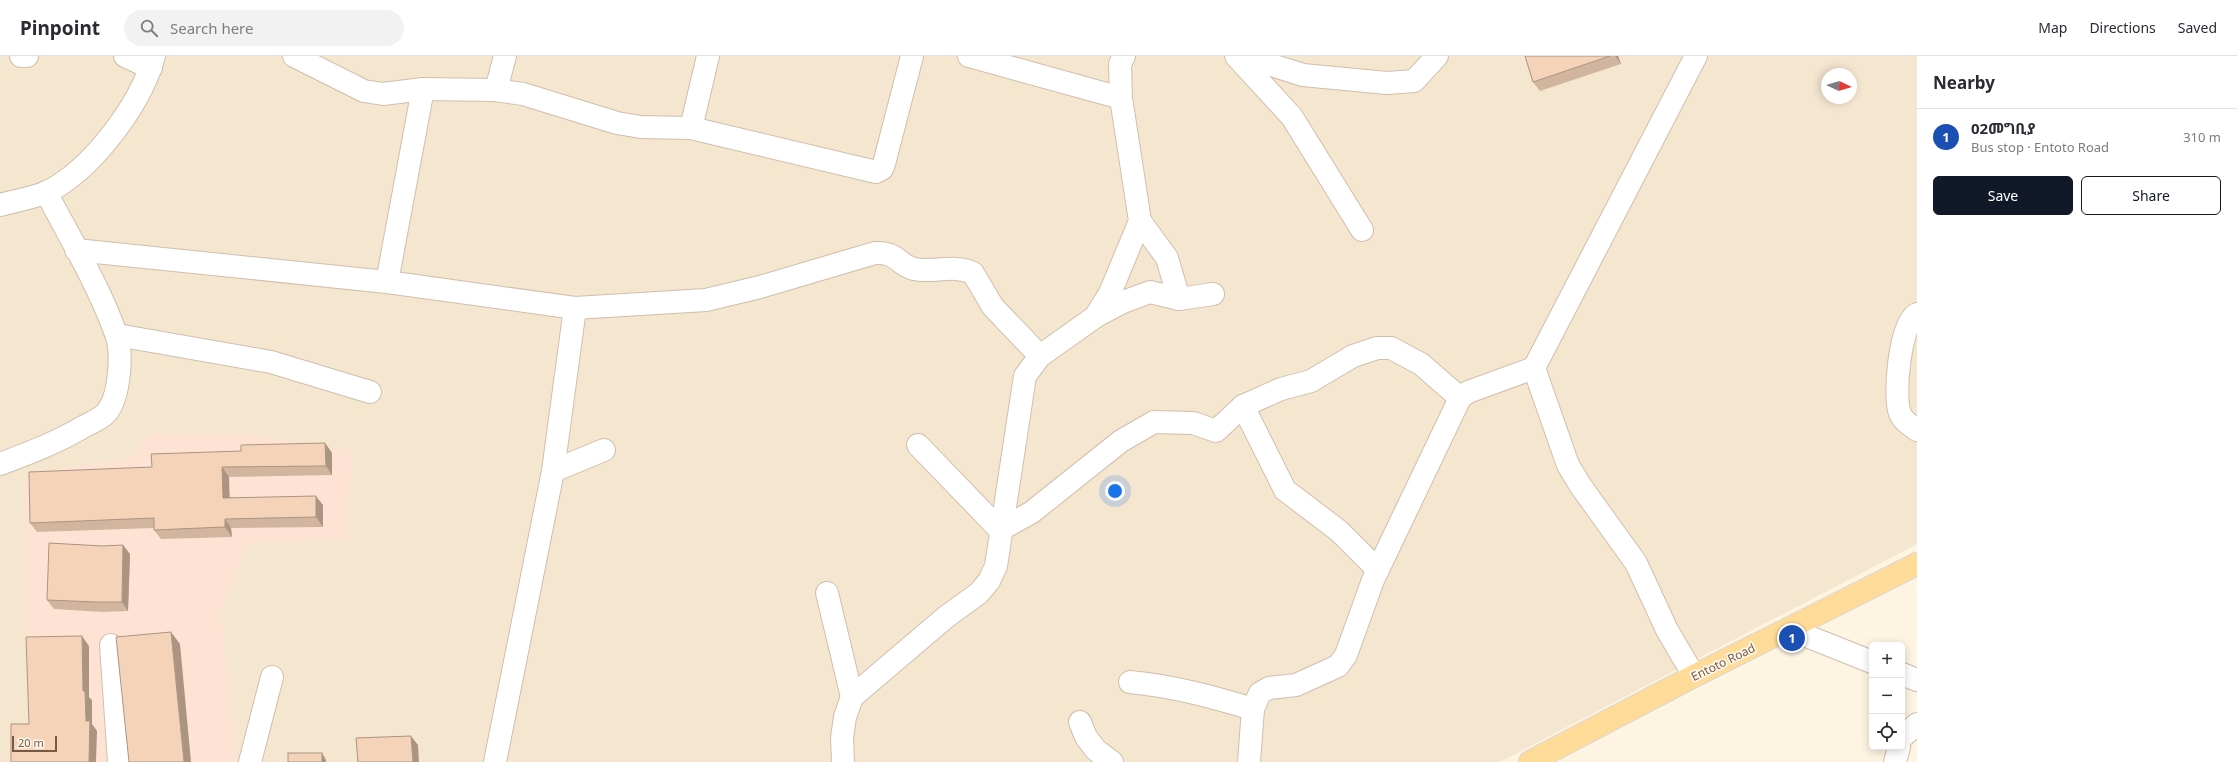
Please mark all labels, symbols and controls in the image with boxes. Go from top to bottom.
search box [124,10,404,46]
text: Pinpoint [20,15,100,41]
icon: search [138,17,160,39]
text: Search here [170,18,253,38]
text: Map [2038,18,2067,37]
text: Directions [2089,18,2156,37]
text: Saved [2178,18,2217,37]
north arrow [1821,68,1857,104]
text: Nearby [1933,71,1995,94]
text: 02መግቢያ [1971,118,2035,138]
text: 1 [1942,128,1950,146]
text: 310 m [2183,128,2221,146]
text: Bus stop · Entoto Road [1971,138,2109,156]
button: Save [1933,176,2073,215]
button: Share [2081,176,2221,215]
your location [1105,481,1125,501]
pin: 1 [1779,623,1805,653]
street label: Entoto Road [1688,639,1758,685]
map controls [1869,642,1905,750]
button: + [1869,642,1905,678]
button: − [1869,678,1905,714]
button: locate [1869,714,1905,750]
scale bar [12,734,57,753]
text: 20 m [18,735,44,750]

